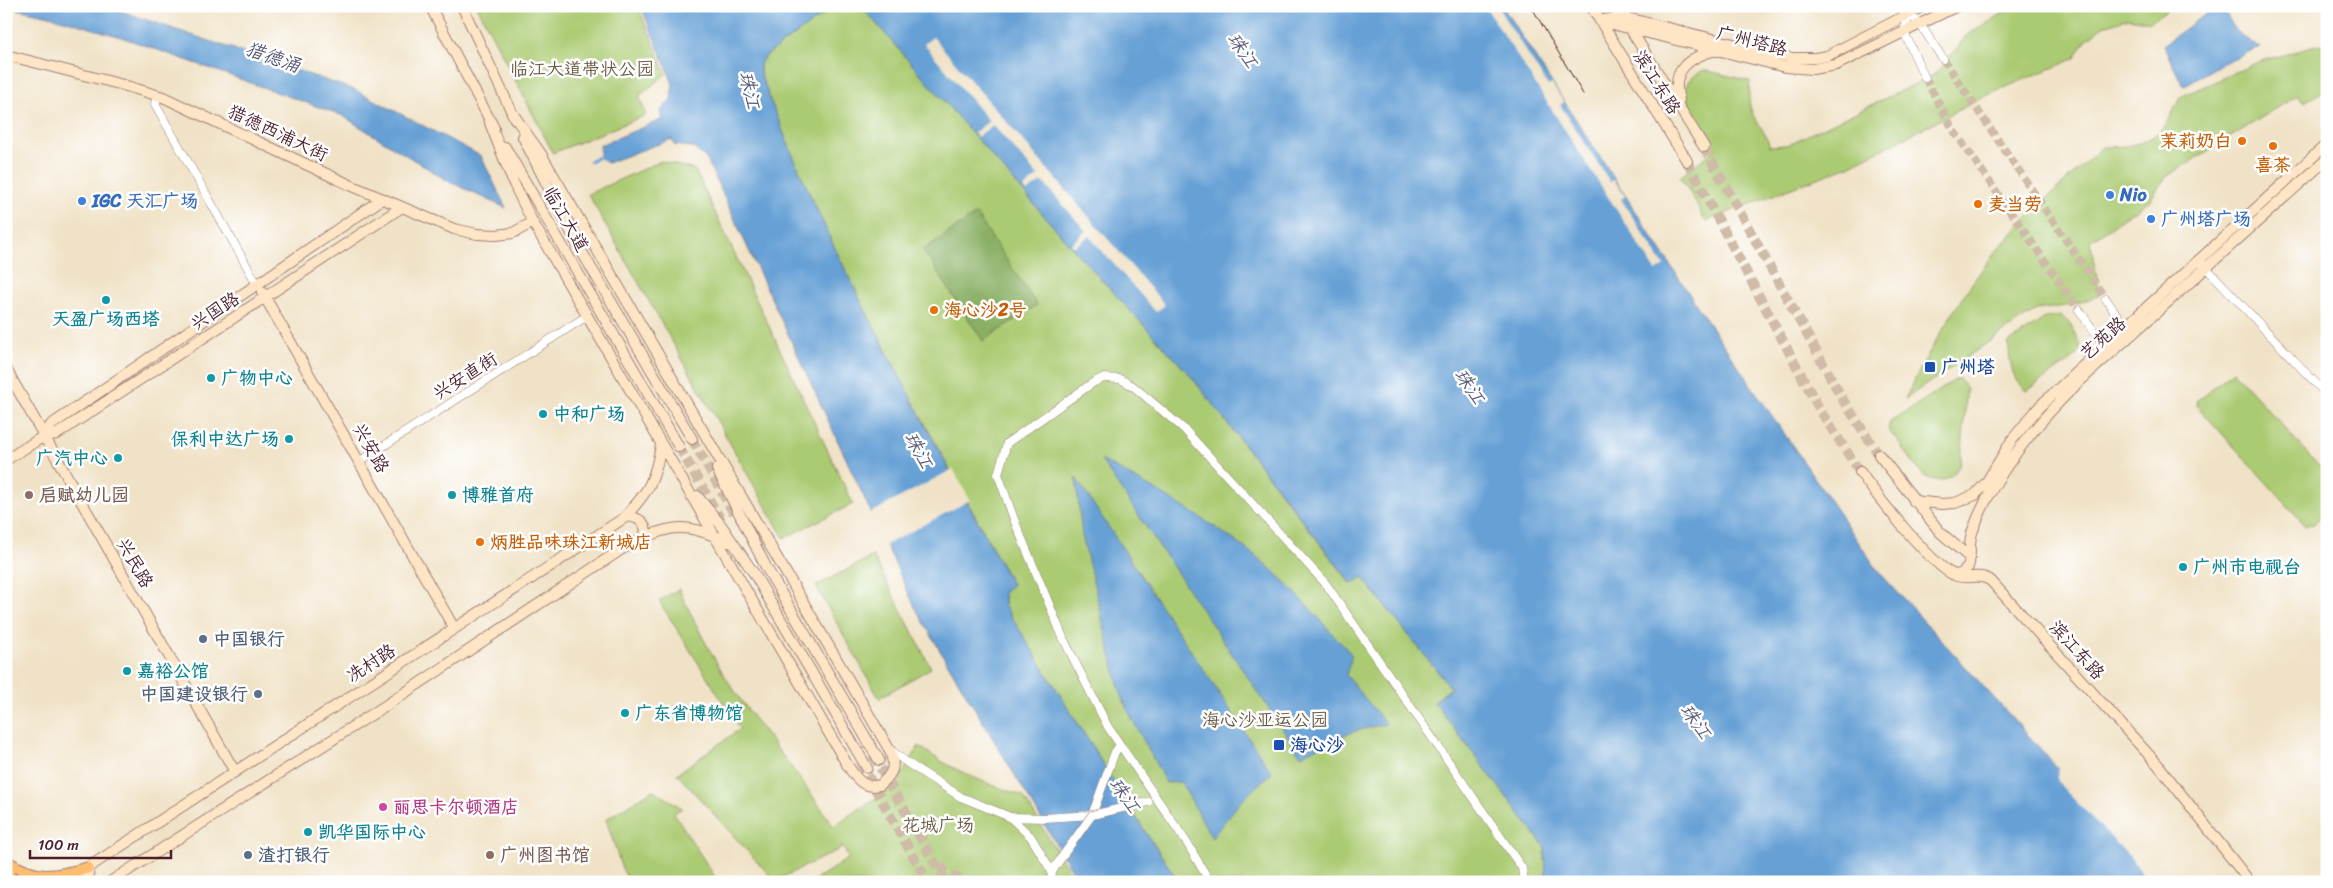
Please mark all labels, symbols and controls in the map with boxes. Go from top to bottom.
street label: 广州塔路 [1713,17,1791,65]
water label: 珠江 [1219,25,1268,76]
water label: 猎德涌 [241,32,306,82]
street label: 滨江东路 [1624,43,1690,121]
park label: 临江大道带状公园 [510,53,654,85]
water label: 珠江 [730,68,771,113]
street label: 猎德西浦大街 [222,96,334,170]
place label: 茉莉奶白 [2160,125,2232,157]
marker: 茉莉奶白 [2236,135,2248,147]
marker: 喜茶 [2267,140,2279,152]
place label: 喜茶 [2255,149,2291,181]
place label: Nio [2119,179,2147,211]
street label: 临江大道 [534,180,598,258]
place label: IGC 天汇广场 [91,185,198,217]
place label: 麦当劳 [1988,188,2042,220]
marker: Nio [2104,189,2116,201]
marker: IGC 天汇广场 [76,195,88,207]
marker: 麦当劳 [1972,198,1984,210]
place label: 广州塔广场 [2161,203,2251,235]
marker: 广州塔广场 [2145,213,2157,225]
street label: 兴国路 [184,283,246,339]
marker: 天盈广场西塔 [100,294,112,306]
place label: 海心沙2号 [944,294,1026,326]
place label: 天盈广场西塔 [52,303,160,335]
marker: 海心沙2号 [928,304,940,316]
street label: 艺苑路 [2072,308,2134,368]
street label: 兴安直街 [426,343,504,409]
place label: 广州塔 [1941,351,1995,383]
marker: 广州塔 [1923,360,1937,374]
water label: 珠江 [1446,361,1495,412]
place label: 广物中心 [221,362,293,394]
marker: 广物中心 [205,372,217,384]
place label: 中和广场 [553,398,625,430]
marker: 中和广场 [537,408,549,420]
street label: 兴安路 [344,417,398,479]
place label: 保利中达广场 [171,423,279,455]
water label: 珠江 [896,425,943,475]
marker: 保利中达广场 [283,433,295,445]
place label: 广汽中心 [36,442,108,474]
marker: 广汽中心 [112,452,124,464]
place label: 启赋幼儿园 [39,479,129,511]
place label: 博雅首府 [462,479,534,511]
marker: 启赋幼儿园 [23,489,35,501]
marker: 博雅首府 [446,489,458,501]
place label: 炳胜品味珠江新城店 [490,526,652,558]
street label: 兴民路 [108,532,162,594]
marker: 炳胜品味珠江新城店 [474,536,486,548]
place label: 广州市电视台 [2193,551,2301,583]
marker: 广州市电视台 [2177,561,2189,573]
street label: 滨江东路 [2041,613,2113,687]
place label: 中国银行 [213,623,285,655]
marker: 中国银行 [197,633,209,645]
street label: 冼村路 [340,635,402,691]
place label: 嘉裕公馆 [137,655,209,687]
marker: 嘉裕公馆 [121,665,133,677]
place label: 中国建设银行 [140,678,248,710]
marker: 中国建设银行 [252,688,264,700]
water label: 珠江 [1672,696,1721,747]
place label: 广东省博物馆 [635,697,743,729]
park label: 海心沙亚运公园 [1202,704,1328,736]
marker: 广东省博物馆 [619,707,631,719]
place label: 海心沙 [1290,729,1344,761]
marker: 海心沙 [1272,738,1286,752]
water label: 珠江 [1101,770,1150,821]
place label: 丽思卡尔顿酒店 [393,791,519,823]
marker: 丽思卡尔顿酒店 [377,801,389,813]
park label: 花城广场 [902,809,974,841]
place label: 凯华国际中心 [318,816,426,848]
marker: 凯华国际中心 [302,826,314,838]
scale bar [30,828,171,860]
text: 100 m [38,832,79,858]
place label: 渣打银行 [258,839,330,871]
place label: 广州图书馆 [500,839,590,871]
marker: 渣打银行 [242,849,254,861]
marker: 广州图书馆 [484,849,496,861]

